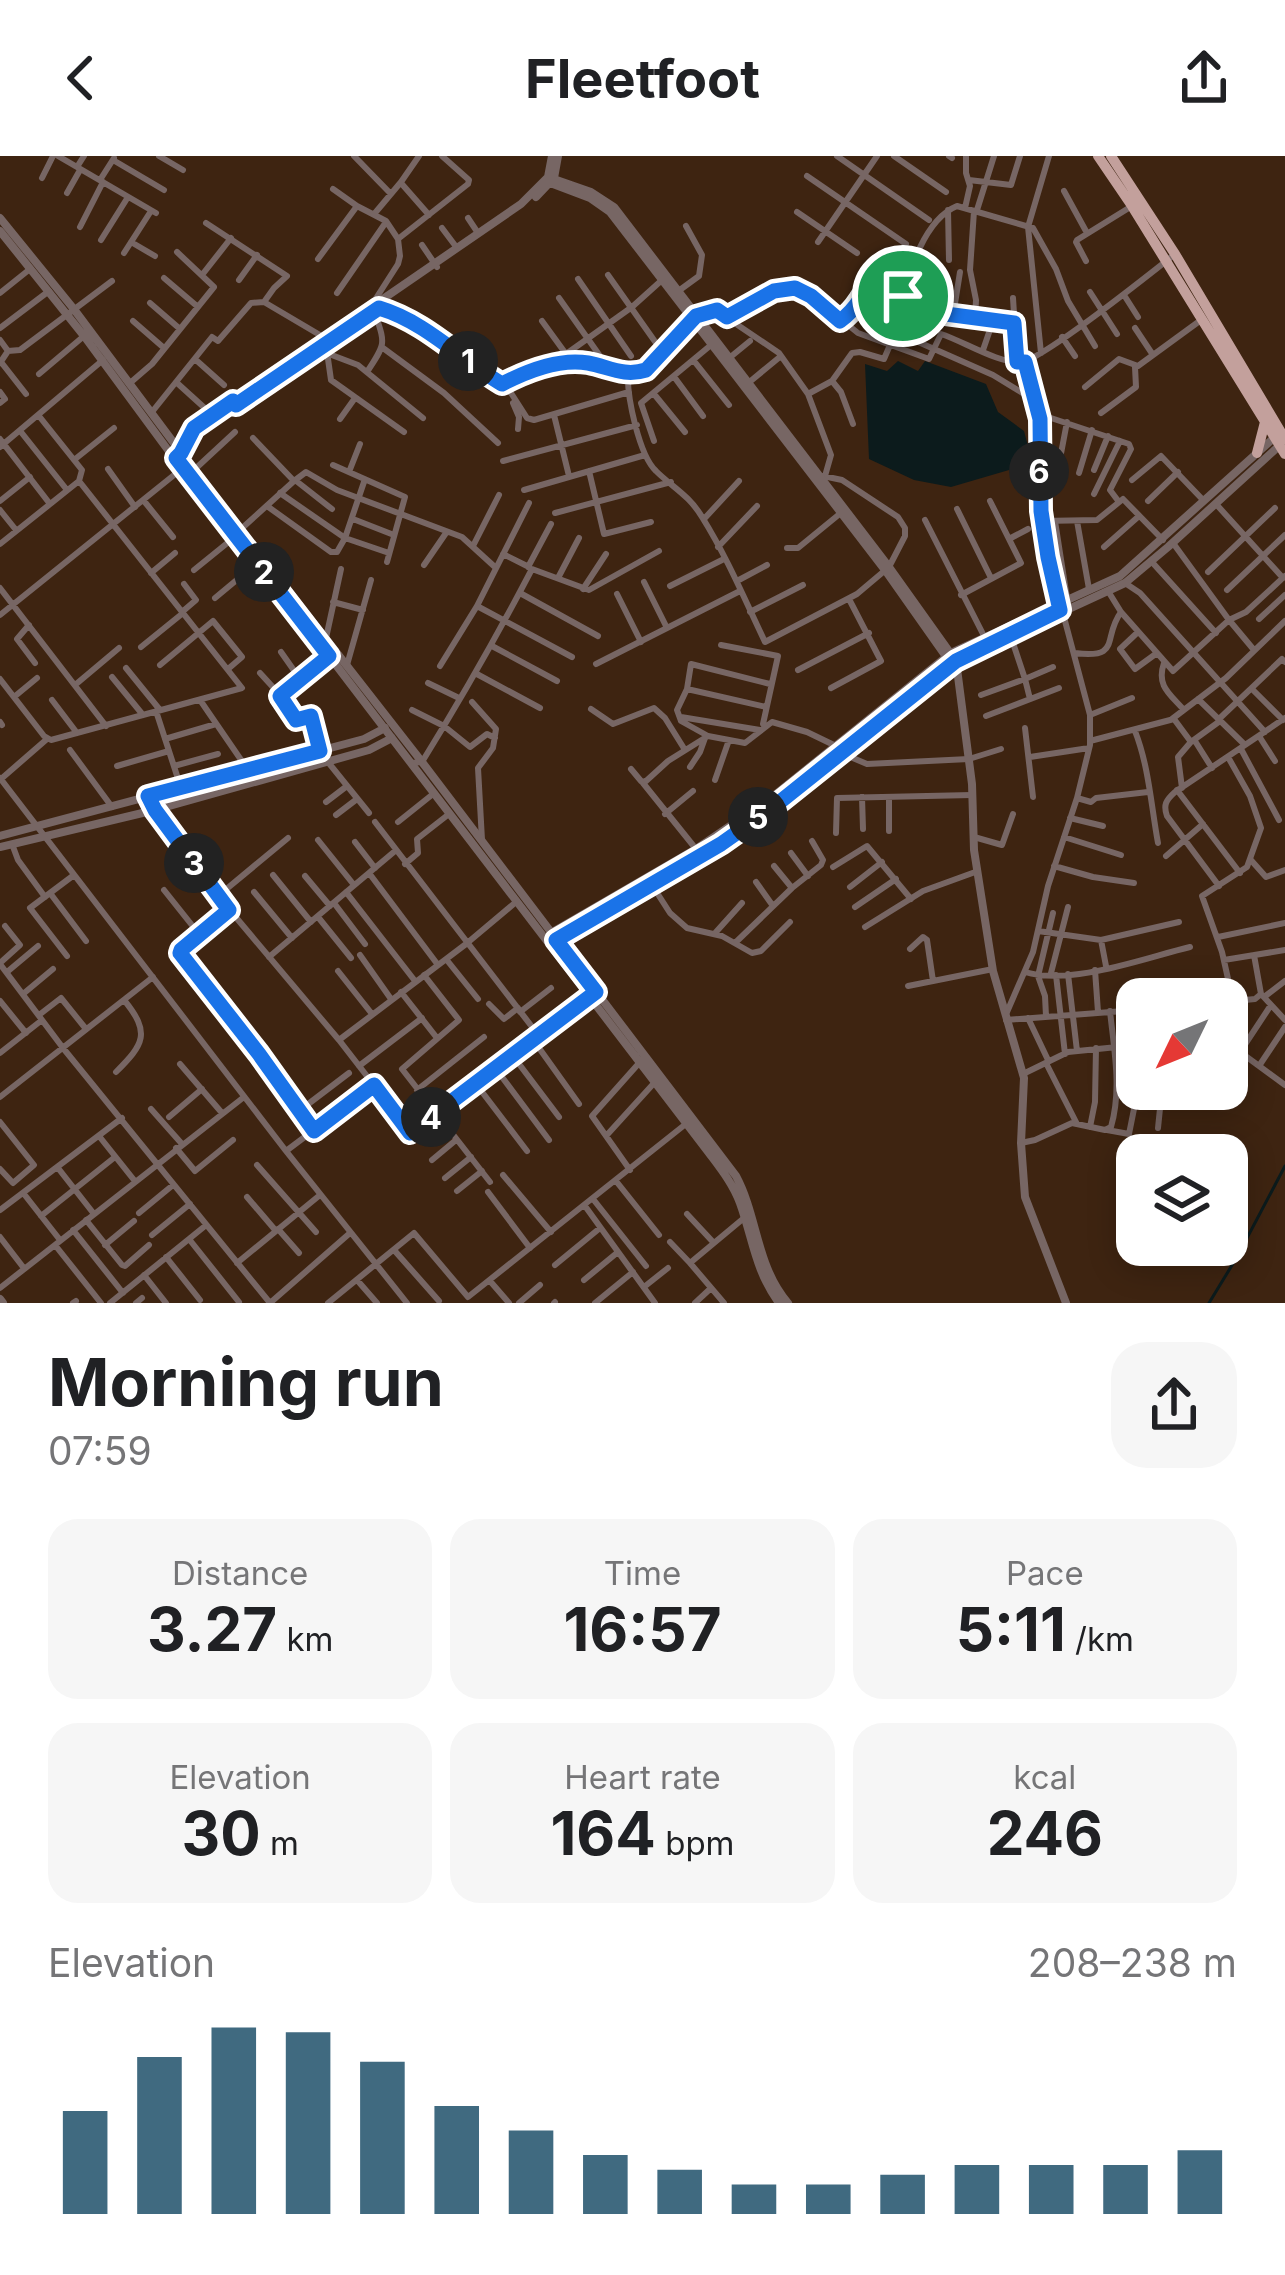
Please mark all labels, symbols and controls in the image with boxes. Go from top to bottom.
icon: back [48,45,114,111]
icon: share [1171,45,1237,111]
text: Fleetfoot [525,46,760,111]
pin [852,245,954,347]
icon: arrive [870,263,936,329]
pin: 1 [438,331,498,391]
text: 1 [461,341,475,381]
pin: 6 [1009,441,1069,501]
text: 6 [1028,451,1050,491]
pin: 2 [234,542,294,602]
text: 2 [254,552,274,592]
pin: 5 [728,787,788,847]
text: 5 [747,797,769,837]
pin: 3 [164,833,224,893]
text: 3 [183,843,205,883]
north arrow [1116,978,1248,1110]
map controls [1116,978,1248,1266]
pin: 4 [401,1087,461,1147]
text: 4 [420,1097,442,1137]
button: layers [1116,1134,1248,1266]
text: Morning run [48,1342,444,1422]
button: share [1111,1342,1237,1468]
text: 07:59 [48,1427,152,1474]
text: Distance [172,1553,308,1593]
text: Time [604,1553,681,1593]
text: Pace [1006,1553,1084,1593]
text: 3.27 [147,1593,277,1665]
text: 16:57 [563,1593,722,1665]
text: 5:11 [956,1593,1066,1665]
text: km [277,1619,333,1659]
text: /km [1066,1619,1134,1659]
text: Elevation [169,1757,311,1797]
text: Heart rate [564,1757,721,1797]
text: kcal [1013,1757,1076,1797]
text: 30 [181,1797,261,1869]
text: 164 [550,1797,656,1869]
text: 246 [987,1797,1103,1869]
text: m [261,1823,299,1863]
text: bpm [656,1823,735,1863]
text: Elevation [48,1939,215,1986]
text: 208–238 m [1028,1939,1237,1986]

